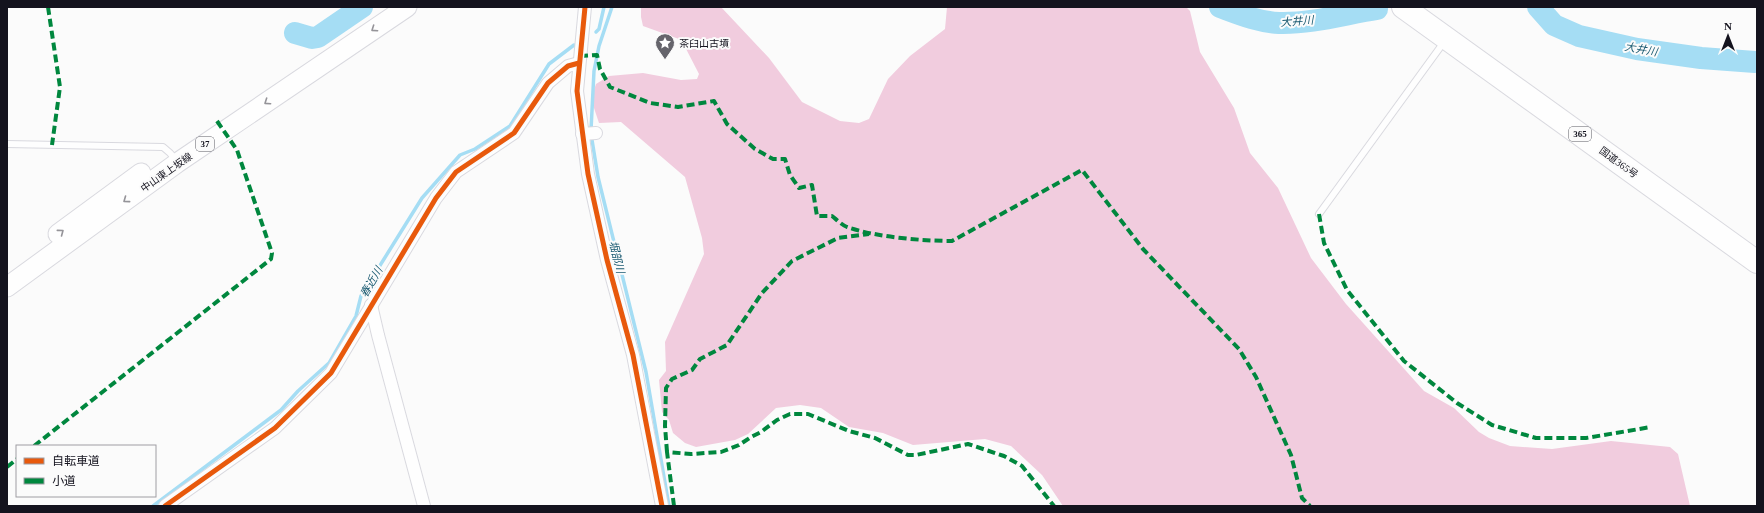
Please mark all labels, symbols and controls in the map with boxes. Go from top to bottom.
water label: 大井川 [1280,14,1315,28]
north arrow [1708,16,1748,56]
text: N [1724,20,1732,32]
one-way arrow [372,24,379,31]
place icon: 茶臼山古墳 [654,32,676,60]
place label: 茶臼山古墳 [679,38,729,49]
water label: 大井川 [1624,40,1659,58]
one-way arrow [264,97,271,105]
road number: 365 [1569,127,1591,141]
road number: 37 [196,137,214,151]
street label: 国道365号 [1597,145,1640,180]
street label: 中山東上坂線 [139,151,194,194]
one-way arrow [123,195,130,202]
one-way arrow [56,229,63,236]
water label: 堀部川 [607,240,627,275]
water label: 春近川 [358,264,385,299]
legend [16,445,156,497]
text: 自転車道 [52,454,100,468]
text: 小道 [52,474,76,488]

